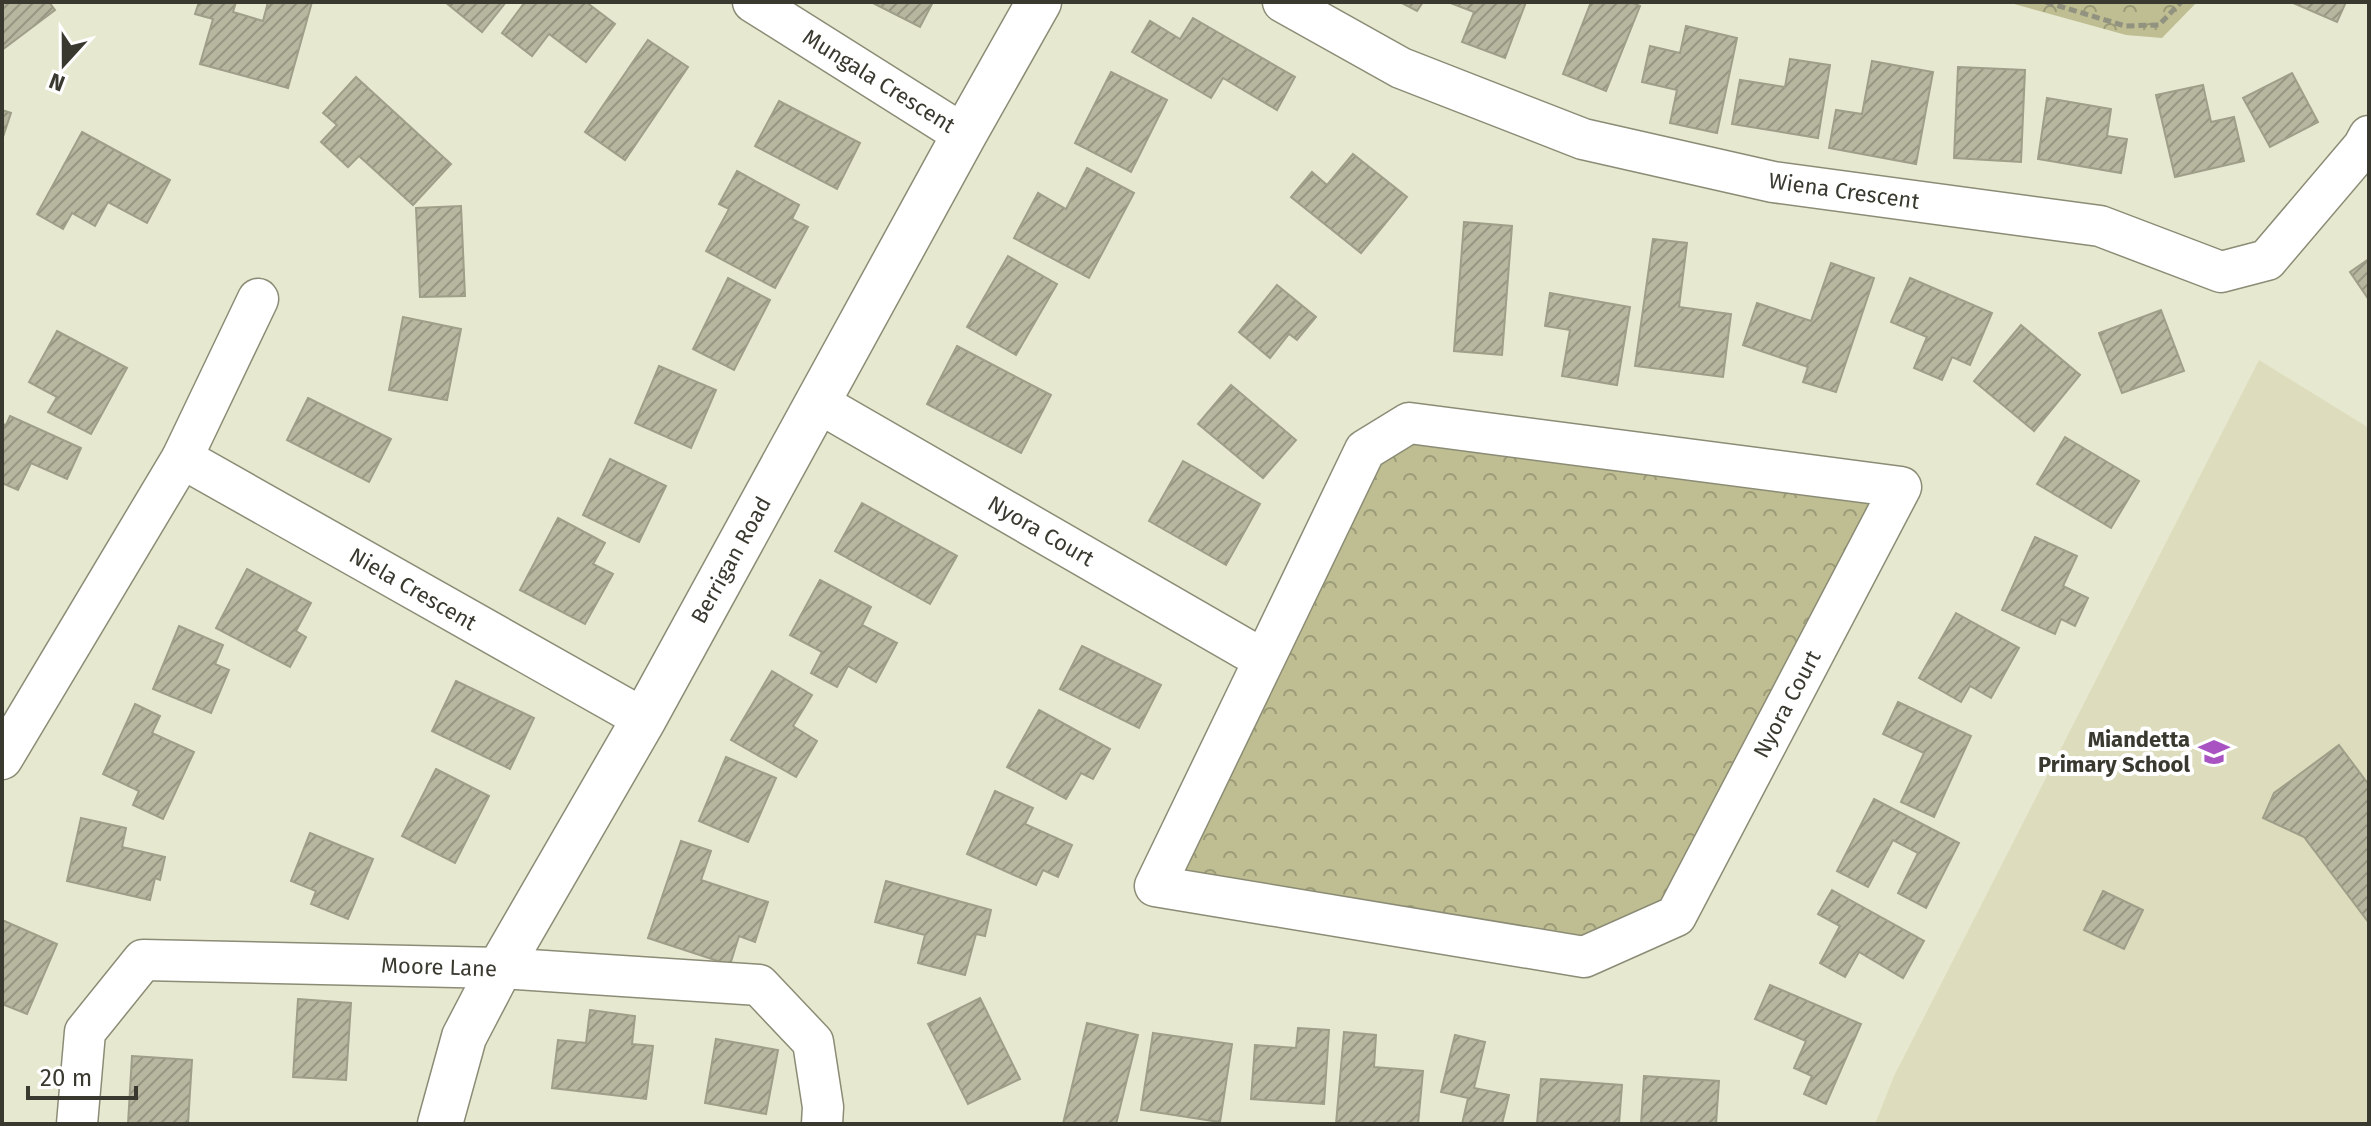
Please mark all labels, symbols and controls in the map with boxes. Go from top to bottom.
street label: Mungala Crescent [798,23,960,139]
north arrow [24,24,104,104]
text: N [45,67,69,97]
street label: Wiena Crescent [1767,167,1921,215]
street label: Nyora Court [983,490,1099,572]
street label: Berrigan Road [685,492,777,628]
street label: Niela Crescent [345,542,481,636]
street label: Nyora Court [1747,645,1827,762]
place label: Miandetta Primary School [2038,726,2190,778]
school or university icon: Miandetta Primary School [2197,735,2231,769]
street label: Moore Lane [381,951,497,983]
scale bar [28,1050,136,1100]
text: 20 m [40,1064,92,1092]

